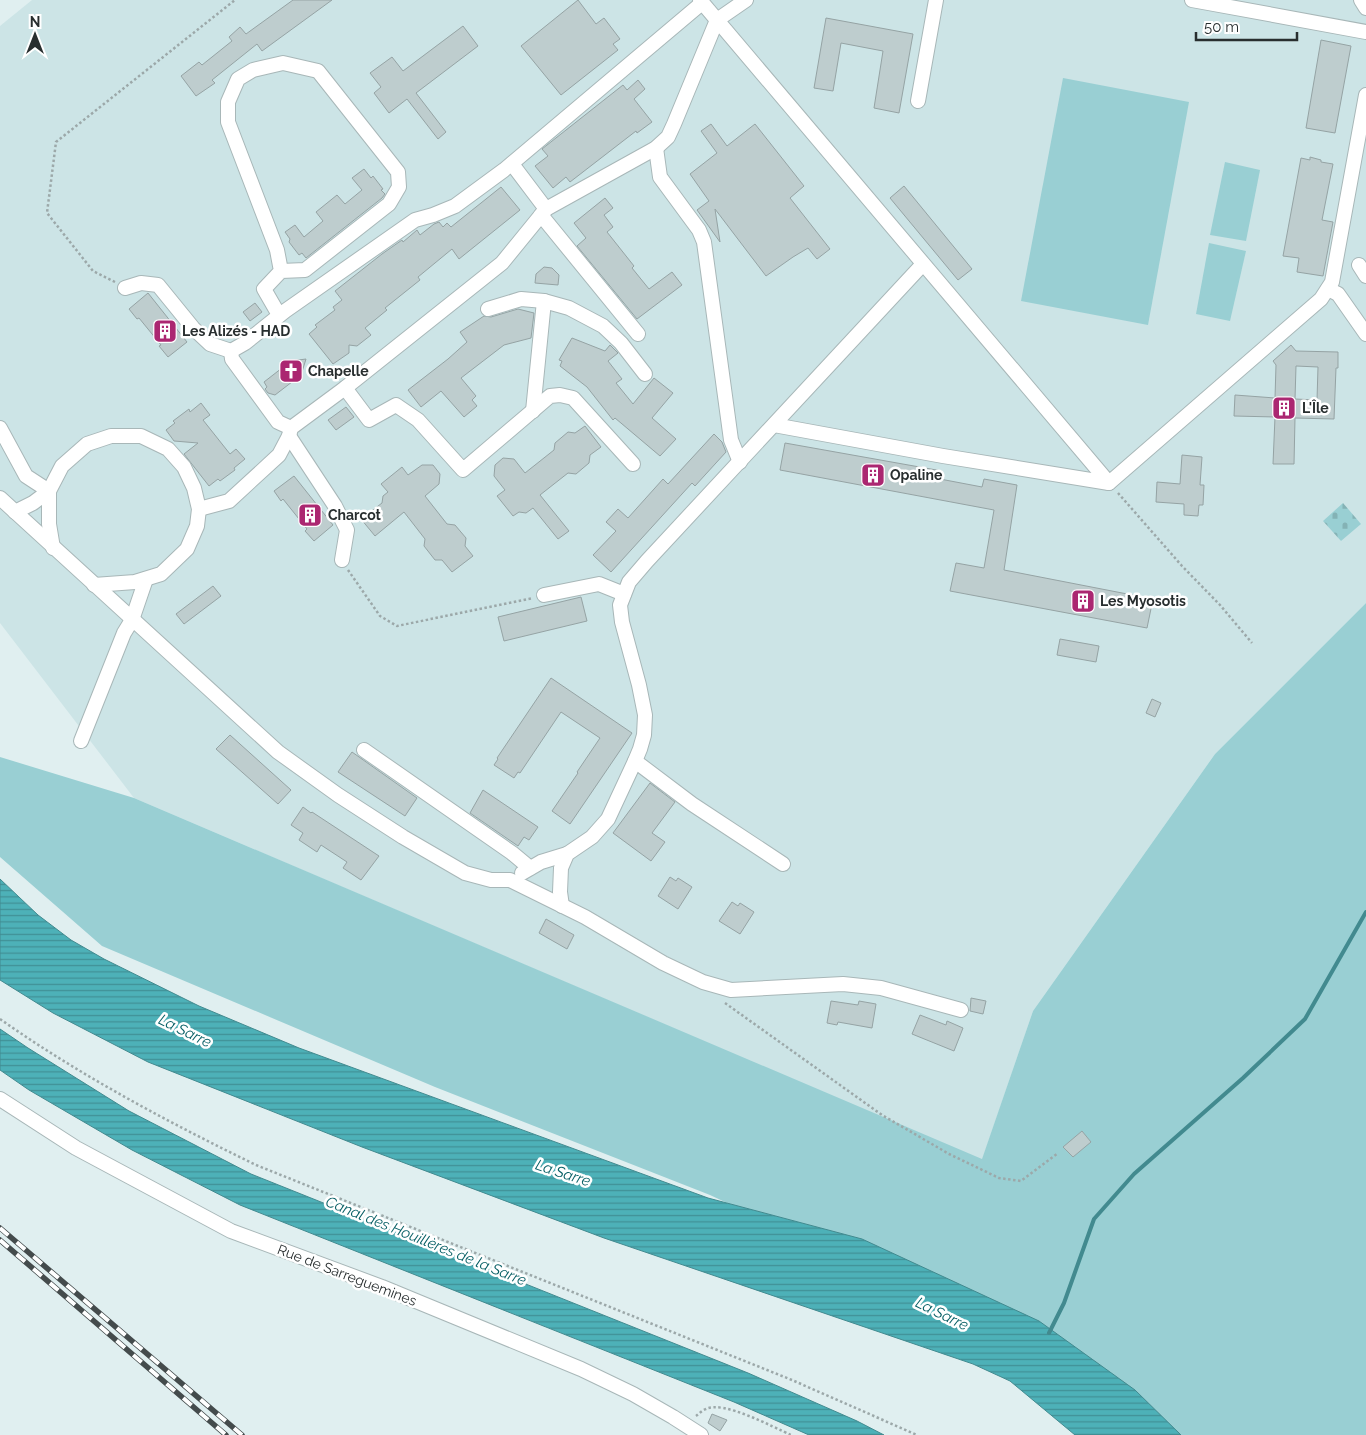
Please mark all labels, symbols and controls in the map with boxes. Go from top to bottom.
north arrow [10,10,60,60]
scale bar [1196,10,1297,42]
text: N [30,14,40,30]
text: 50 m [1204,18,1239,36]
building icon: Les Alizés - HAD [152,318,178,344]
place label: Les Alizés - HAD [182,323,290,339]
church icon: Chapelle [278,358,304,384]
place label: Chapelle [308,363,369,379]
building icon: L'Île [1271,395,1297,421]
place label: L'Île [1302,399,1329,416]
building icon: Opaline [860,462,886,488]
place label: Opaline [890,467,943,483]
building icon: Charcot [297,502,323,528]
place label: Charcot [328,507,382,523]
building icon: Les Myosotis [1070,588,1096,614]
place label: Les Myosotis [1100,593,1186,609]
water label: La Sarre [156,1011,214,1051]
water label: La Sarre [533,1156,593,1190]
water label: Canal des Houillères de la Sarre [323,1192,529,1290]
street label: Rue de Sarreguemines [275,1241,419,1309]
water label: La Sarre [913,1294,971,1334]

